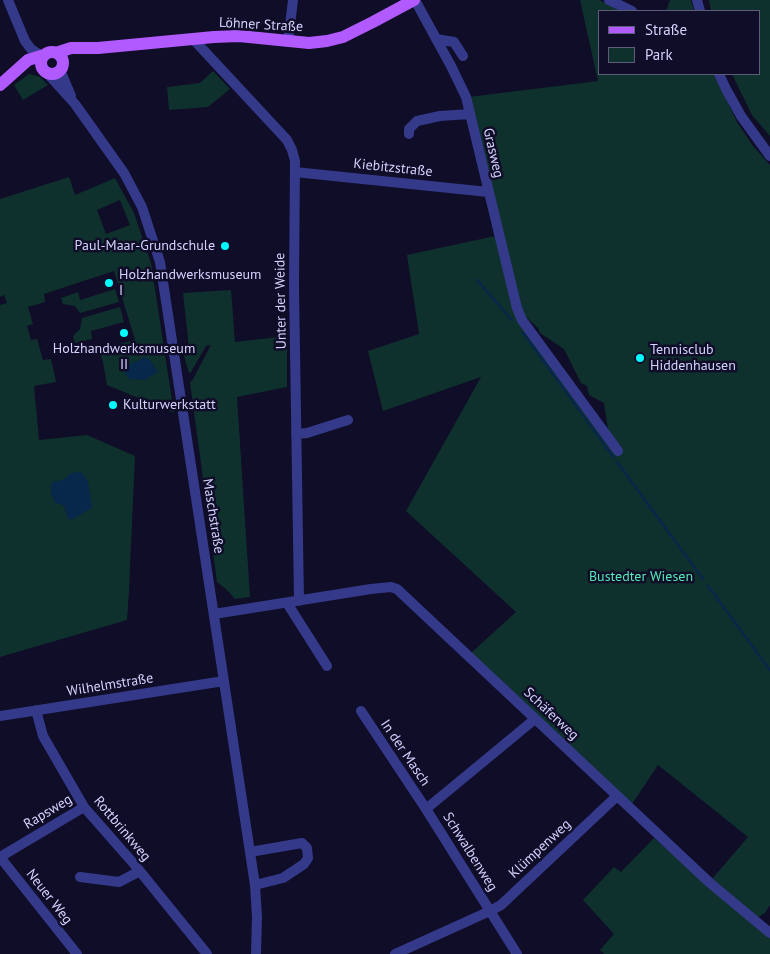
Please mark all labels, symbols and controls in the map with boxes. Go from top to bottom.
legend [598,10,760,75]
street label: Löhner Straße [219,14,303,36]
text: Straße [645,20,687,39]
text: Park [645,45,673,64]
street label: Grasweg [479,126,507,180]
street label: Kiebitzstraße [353,155,433,181]
place label: Paul-Maar-Grundschule [75,238,215,254]
marker: Paul-Maar-Grundschule [219,240,231,252]
street label: Unter der Weide [272,253,290,349]
place label: Holzhandwerksmuseum I [119,267,261,300]
marker: Holzhandwerksmuseum I [103,277,115,289]
marker: Holzhandwerksmuseum II [118,327,130,339]
place label: Holzhandwerksmuseum II [53,341,195,374]
place label: Tennisclub Hiddenhausen [650,342,736,374]
marker: Tennisclub Hiddenhausen [634,352,646,364]
place label: Kulturwerkstatt [123,397,216,413]
marker: Kulturwerkstatt [107,399,119,411]
street label: Maschstraße [199,477,227,555]
park label: Bustedter Wiesen [589,569,693,585]
street label: Wilhelmstraße [66,670,154,700]
street label: Schäferweg [520,684,582,744]
street label: In der Masch [377,717,433,789]
street label: Rapsweg [21,791,75,833]
street label: Rottbrinkweg [90,793,154,865]
street label: Schwalbenweg [439,810,501,894]
street label: Klümpenweg [506,816,574,882]
street label: Neuer Weg [22,866,76,928]

